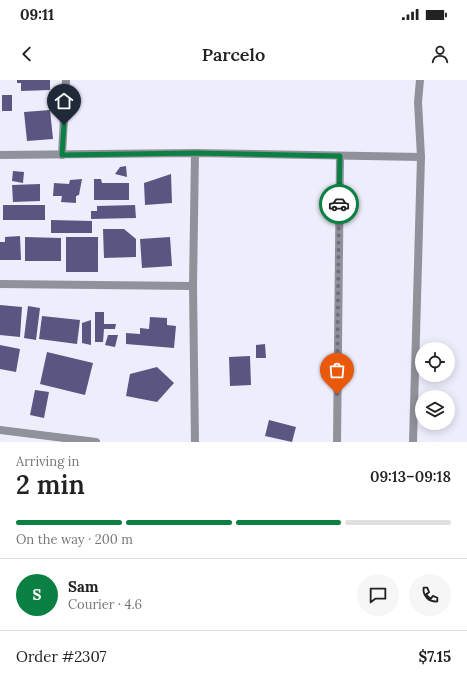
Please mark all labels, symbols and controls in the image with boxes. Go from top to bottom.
text: 09:11 [20,5,54,24]
icon: back [16,43,38,65]
text: Parcelo [202,43,265,66]
icon: person [429,43,451,65]
pin [47,84,81,125]
icon: home [53,90,75,112]
courier [319,184,359,224]
icon: car [328,193,350,215]
map controls [415,342,455,430]
button: locate [415,342,455,382]
pin [320,353,354,394]
icon: bag [326,359,348,381]
button: layers [415,390,455,430]
text: Arriving in [16,453,79,470]
text: 09:13–09:18 [370,467,451,486]
text: 2 min [16,468,85,501]
text: On the way · 200 m [16,531,133,548]
button: chat [357,574,399,616]
button: phone [409,574,451,616]
text: Sam [68,577,99,596]
text: S [33,585,41,604]
text: Courier · 4.6 [68,596,142,613]
text: Order #2307 [16,647,106,666]
text: $7.15 [418,647,451,666]

